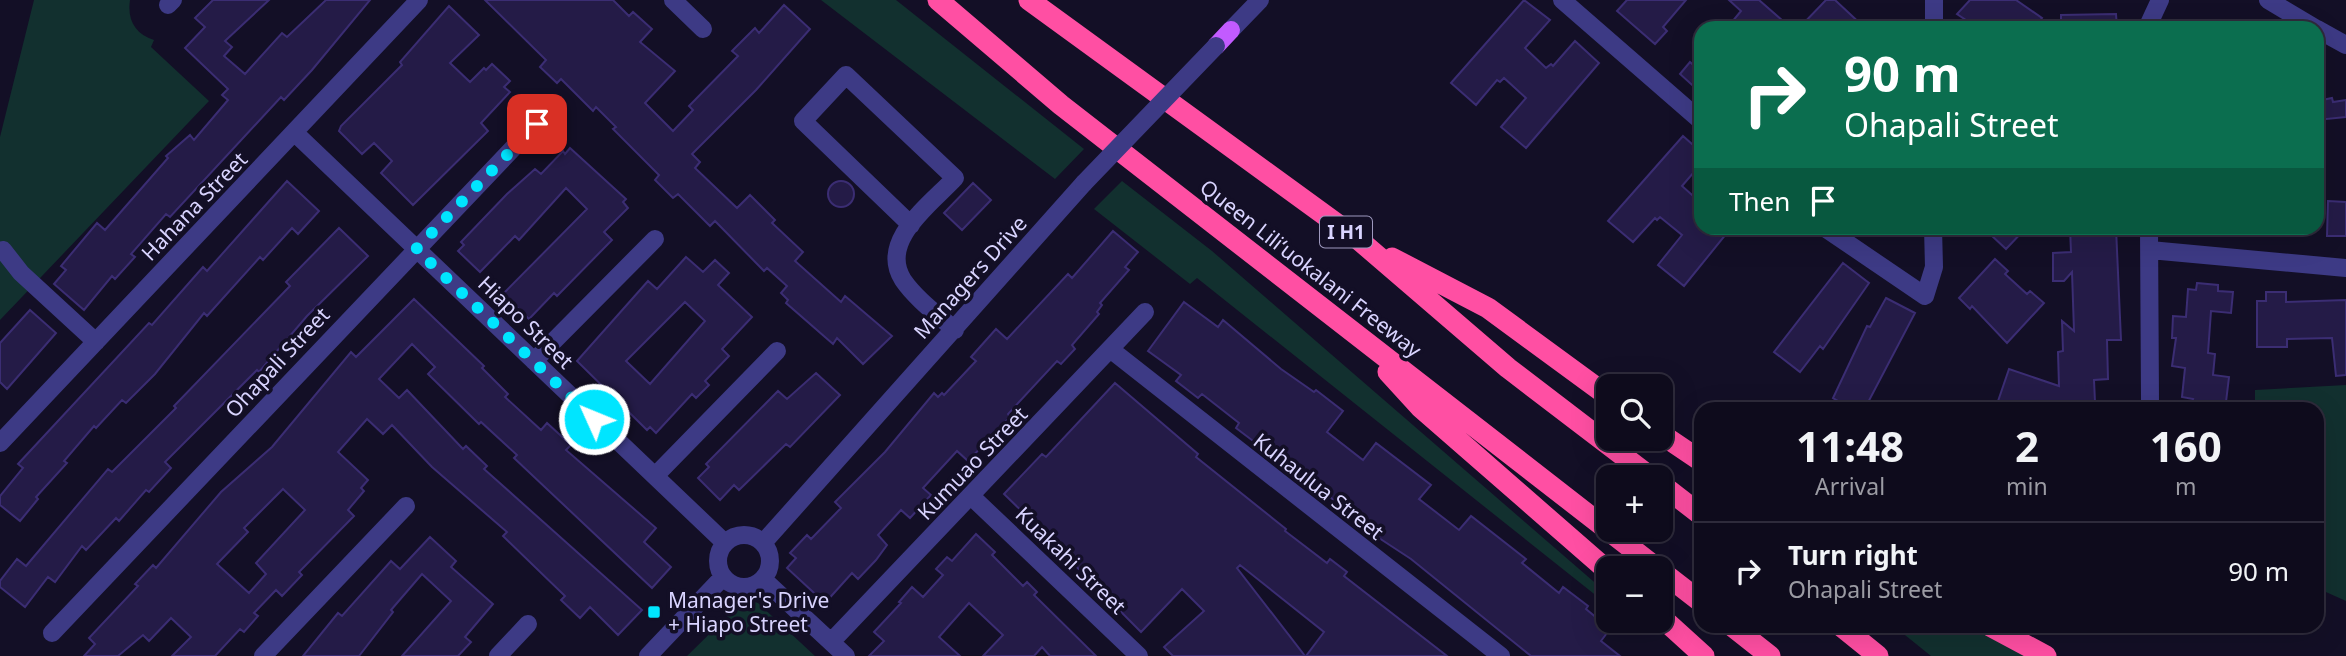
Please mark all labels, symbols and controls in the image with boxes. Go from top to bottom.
text: 90 m [1844,40,1961,106]
icon: right [1729,49,1820,140]
pin [507,94,567,154]
text: Ohapali Street [1844,103,2059,146]
icon: arrive [518,105,556,143]
street label: Hahana Street [135,145,253,266]
street label: Queen Liliʻuokalani Freeway [1195,173,1428,363]
icon: arrive [1804,182,1842,220]
text: Then [1729,183,1790,219]
street label: Managers Drive [907,209,1033,345]
road number: I H1 [1320,216,1372,248]
street label: Hiapo Street [472,269,580,375]
street label: Ohapali Street [219,301,336,423]
map controls [1596,374,1673,633]
button: search [1596,374,1673,451]
position arrow [557,382,631,456]
street label: Kumuao Street [911,400,1033,526]
text: 11:48 [1796,417,1904,474]
text: 2 [2015,417,2039,474]
text: 160 [2150,417,2222,474]
street label: Kuhaulua Street [1248,426,1390,546]
button: + [1596,465,1673,542]
text: Arrival [1815,470,1885,502]
text: min [2006,470,2048,502]
text: m [2175,470,2197,502]
street label: Kuakahi Street [1010,500,1133,620]
text: Turn right [1788,537,1918,573]
icon: right [1729,552,1767,590]
text: 90 m [2228,553,2289,589]
button: − [1596,556,1673,633]
text: Ohapali Street [1788,573,1942,605]
place label: Manager's Drive + Hiapo Street [668,586,829,638]
marker: Manager's Drive + Hiapo Street [646,604,662,620]

